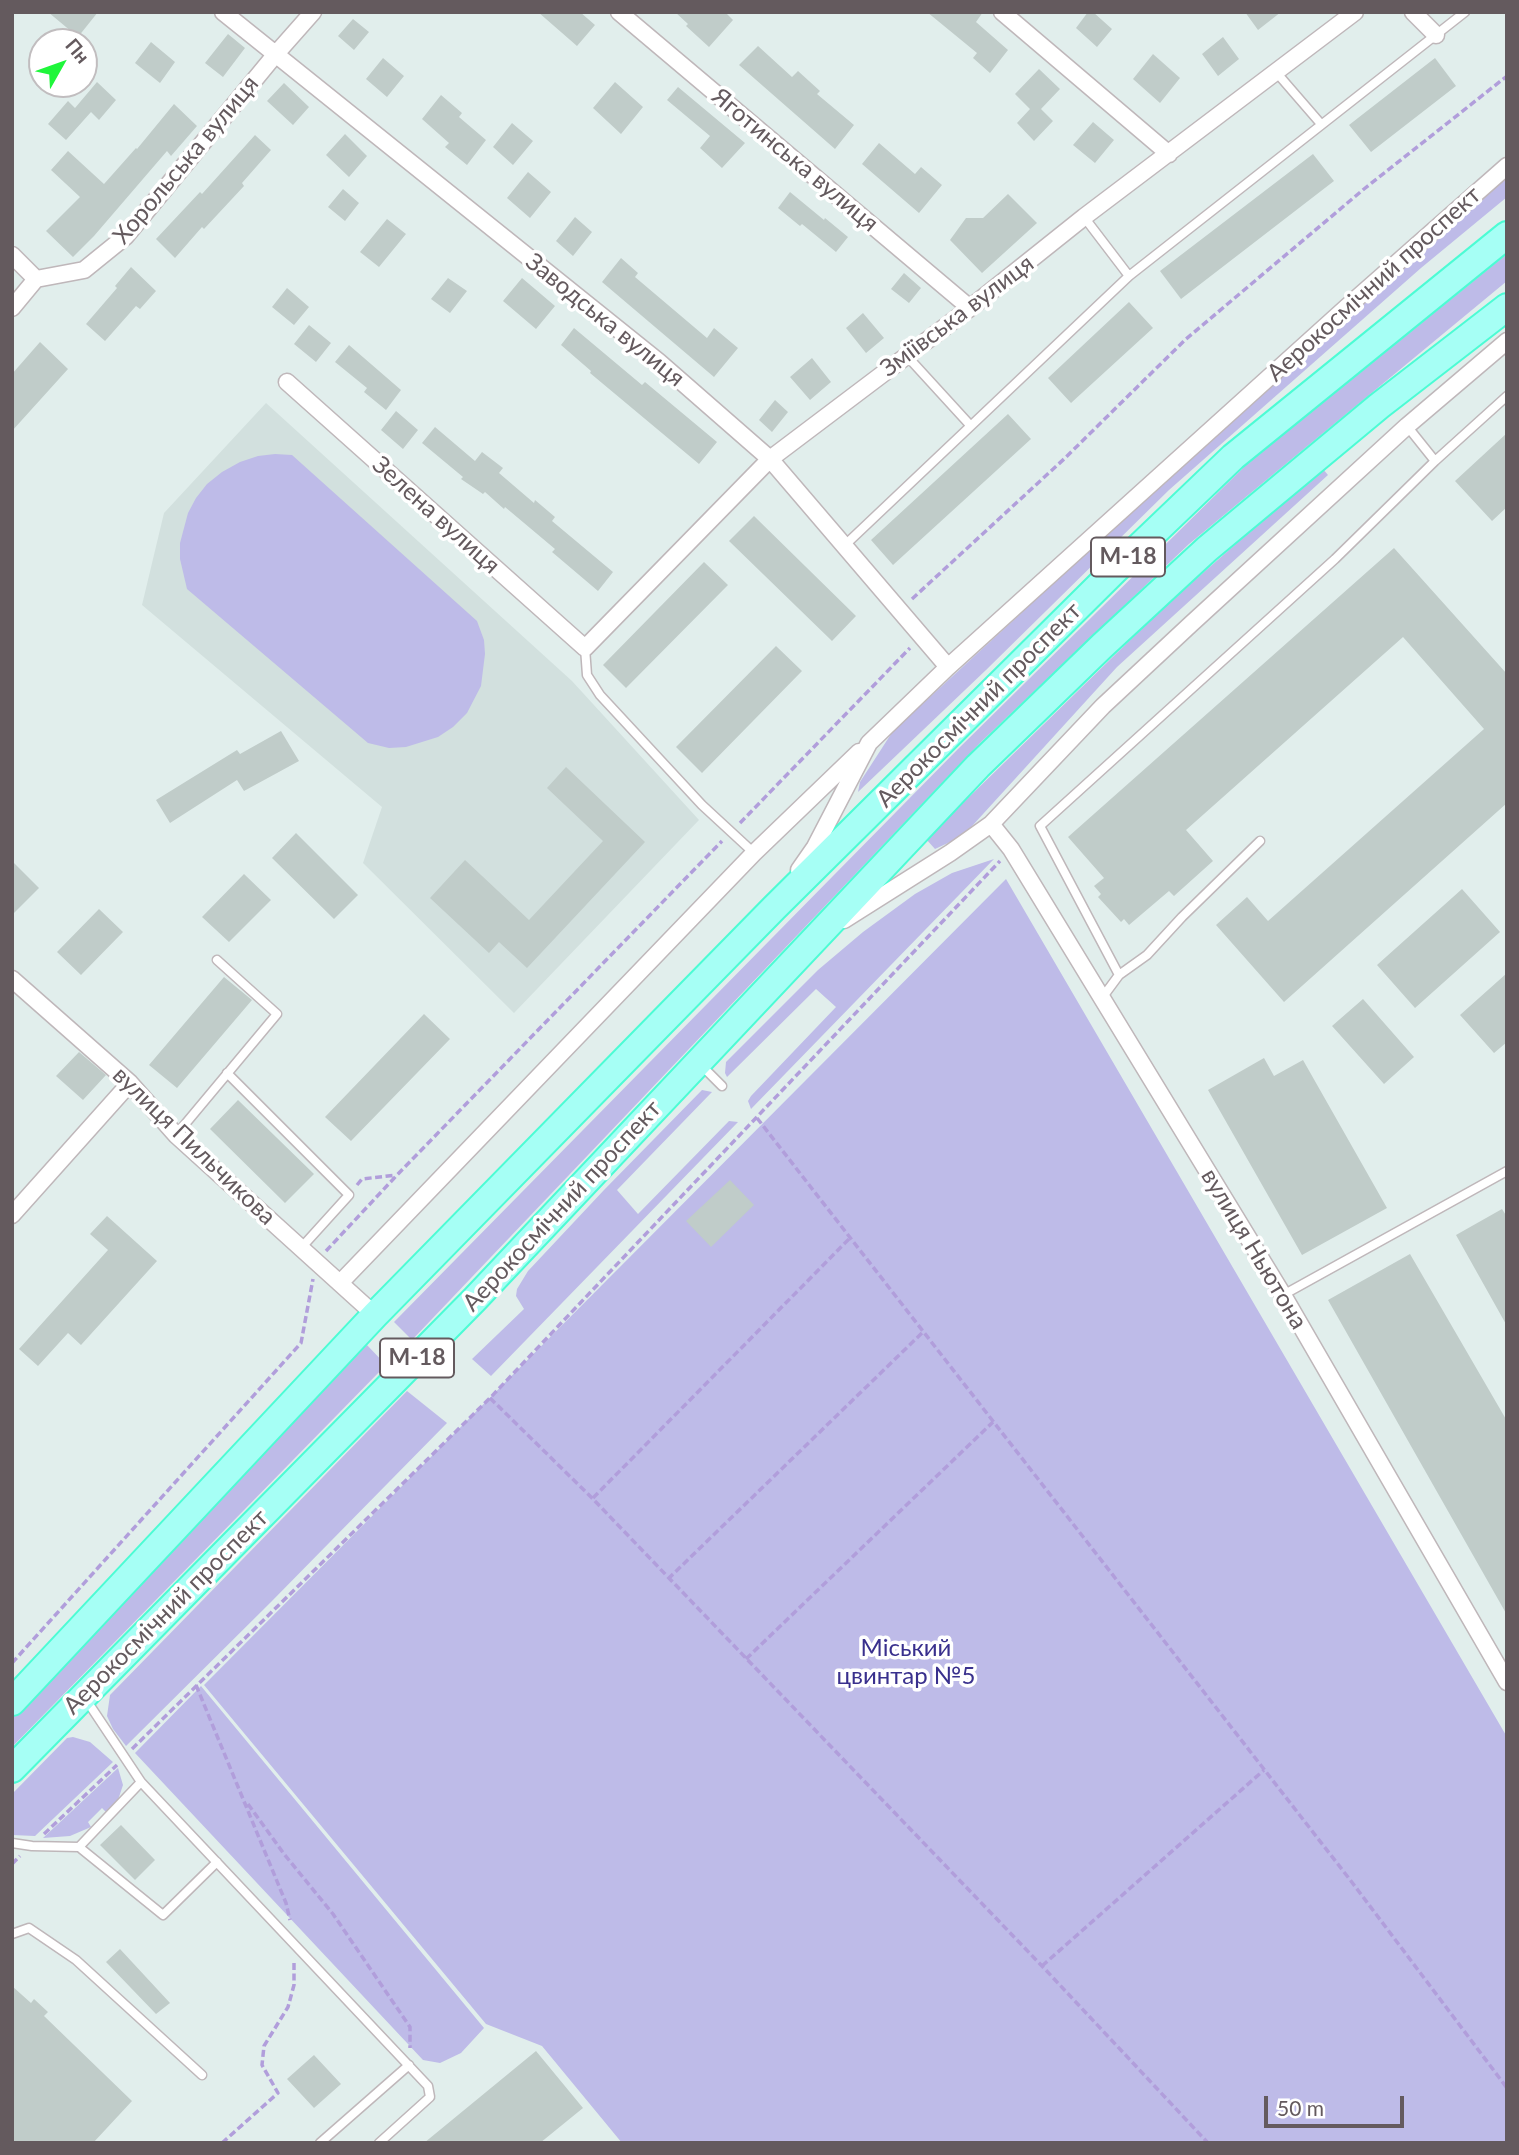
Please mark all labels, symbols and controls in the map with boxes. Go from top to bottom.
north arrow [28,28,98,98]
text: Пн [61,34,95,67]
street label: Хорольська вулиця [107,70,265,250]
street label: Яготинська вулиця [706,82,884,238]
street label: Аерокосмічний проспект [1261,180,1487,388]
street label: Заводська вулиця [520,247,690,393]
street label: Зміївська вулиця [875,249,1039,383]
street label: Зелена вулиця [366,450,506,580]
road number: М-18 [1091,538,1165,576]
street label: Аерокосмічний проспект [871,597,1087,813]
street label: вулиця Пильчикова [107,1061,281,1231]
street label: Аерокосмічний проспект [457,1095,667,1317]
street label: вулиця Ньютона [1195,1164,1313,1334]
road number: М-18 [380,1338,454,1378]
street label: Аерокосмічний проспект [58,1504,274,1720]
park label: Міський цвинтар №5 [837,1634,975,1690]
scale bar [1267,2082,1407,2126]
text: 50 m [1277,2095,1324,2120]

